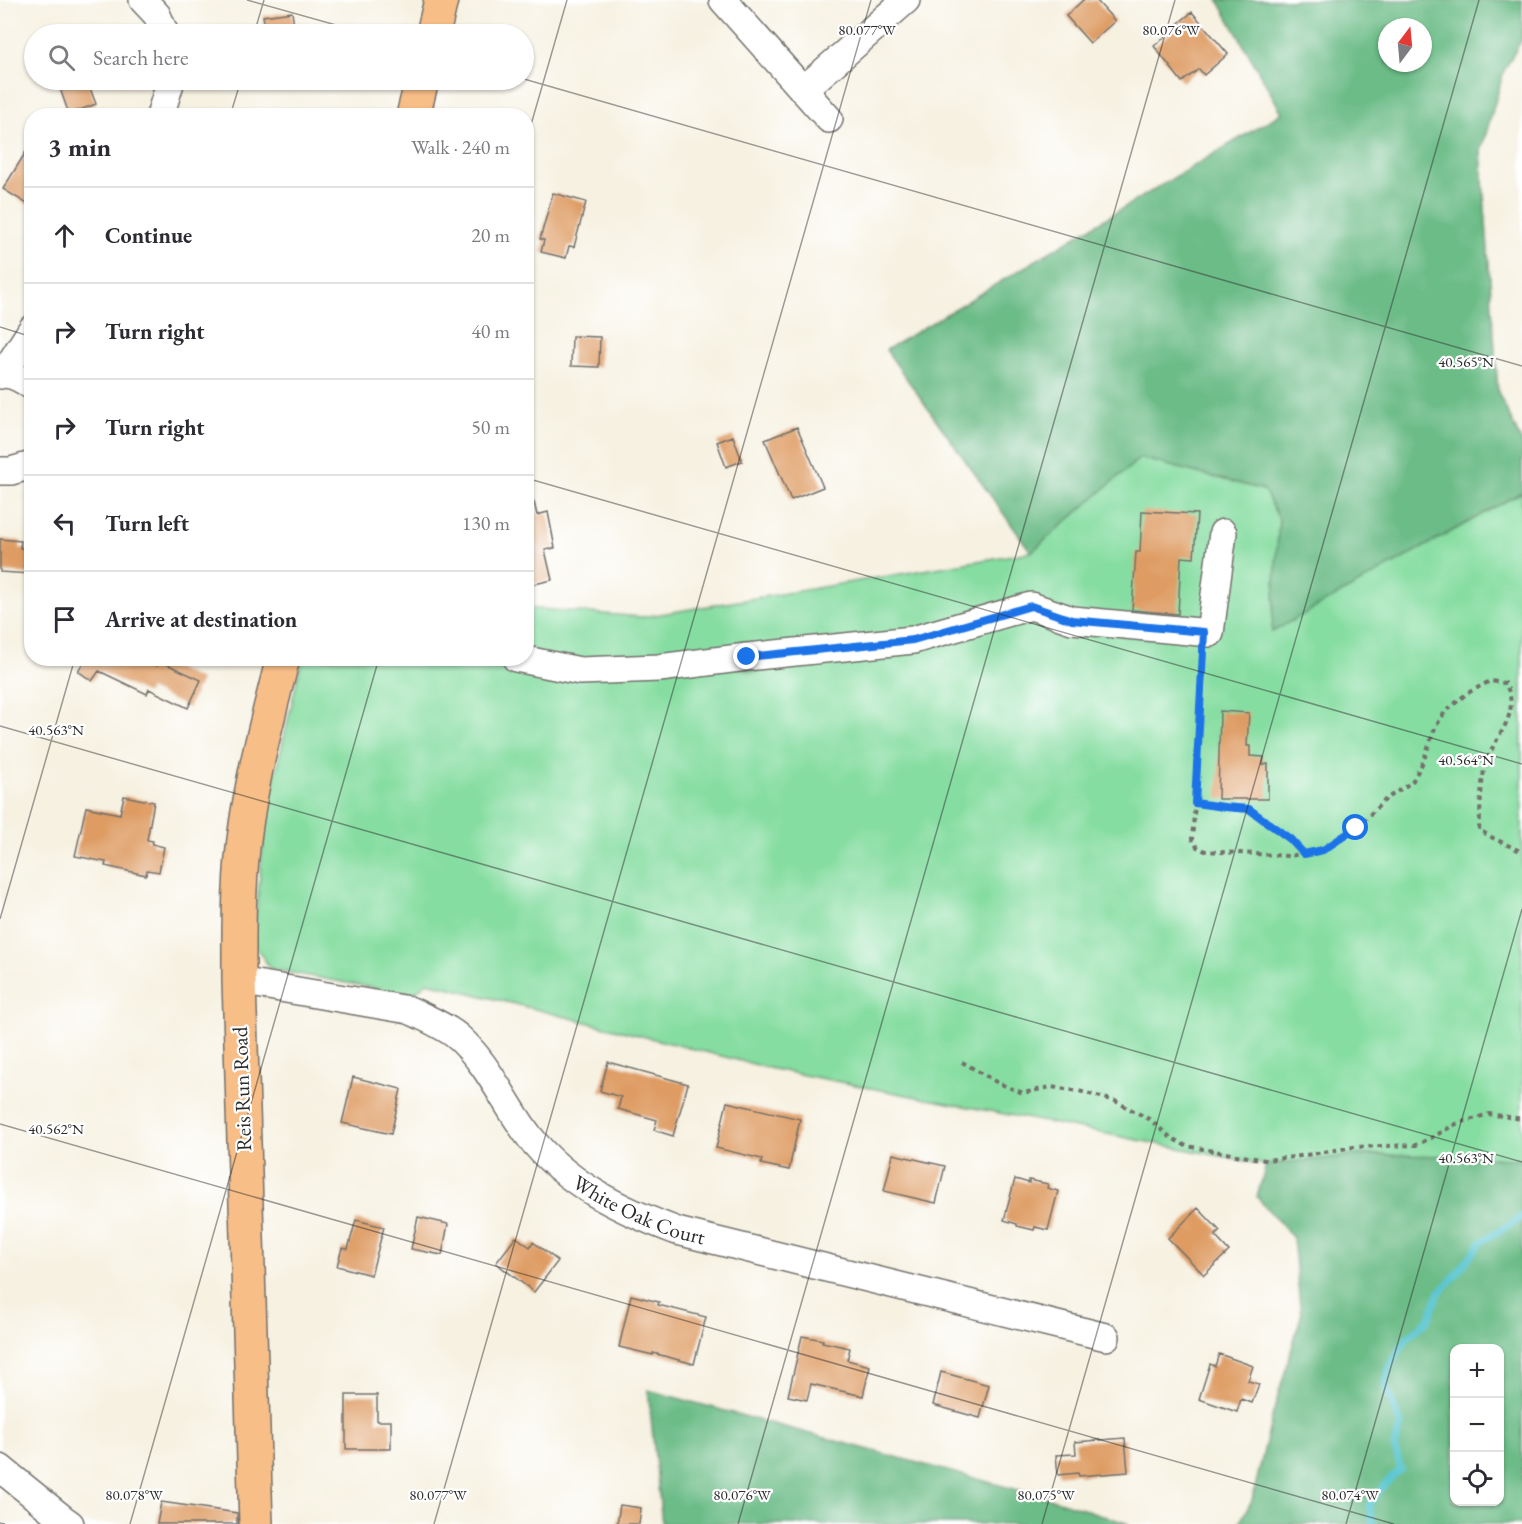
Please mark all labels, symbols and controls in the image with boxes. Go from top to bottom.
north arrow [1378,18,1432,72]
text: 80.077°W [838,20,896,39]
text: 80.076°W [1142,20,1200,39]
search box [24,24,534,90]
icon: search [45,41,78,74]
text: Search here [93,43,188,72]
text: 3 min [48,130,111,164]
text: Walk · 240 m [411,134,510,160]
icon: ahead [48,219,81,252]
text: Continue [105,221,192,250]
text: 20 m [471,222,510,248]
icon: right [48,315,81,348]
text: Turn right [105,317,204,346]
text: 40 m [471,318,510,344]
text: 40.565°N [1438,352,1494,371]
icon: right [48,411,81,444]
text: Turn right [105,413,204,442]
text: 50 m [471,414,510,440]
icon: left [48,507,81,540]
text: Turn left [105,509,189,538]
text: 130 m [462,510,510,536]
icon: arrive [48,603,81,636]
text: Arrive at destination [105,605,297,634]
route end [733,643,759,669]
text: 40.563°N [28,720,84,739]
text: 40.564°N [1438,750,1494,769]
route start [1342,814,1368,840]
street label: Reis Run Road [226,1026,257,1152]
text: 40.562°N [28,1119,84,1138]
text: 40.563°N [1438,1148,1494,1167]
street label: White Oak Court [568,1168,708,1251]
map controls [1450,1344,1504,1506]
button: + [1450,1344,1504,1398]
button: − [1450,1398,1504,1452]
button: locate [1450,1452,1504,1506]
text: 80.078°W [105,1485,163,1504]
text: 80.077°W [409,1485,467,1504]
text: 80.076°W [713,1485,771,1504]
text: 80.075°W [1017,1485,1075,1504]
text: 80.074°W [1321,1485,1379,1504]

